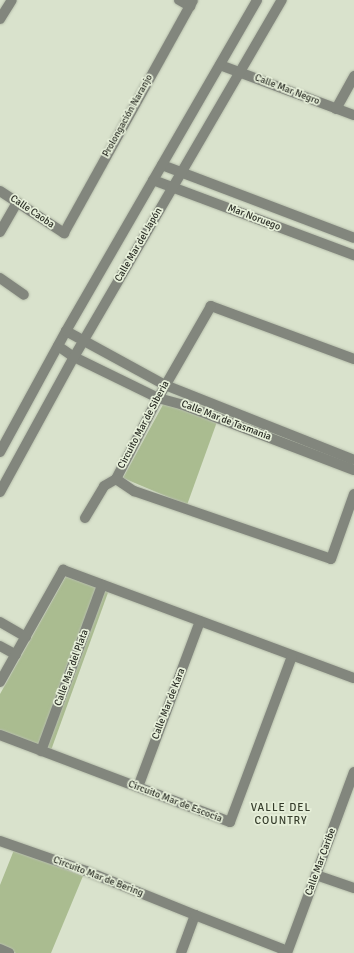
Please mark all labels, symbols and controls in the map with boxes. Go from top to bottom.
street label: Calle Mar Negro [253,72,321,108]
street label: Prolongación Naranjo [100,73,156,159]
street label: Calle Caoba [8,193,56,231]
street label: Mar Noruego [226,202,282,234]
street label: Calle Mar del Japón [113,206,165,284]
street label: Circuito Mar de Siberia [116,379,172,471]
street label: Calle Mar de Tasmania [179,398,273,444]
street label: Calle Mar del Plata [53,628,91,708]
street label: Calle Mar de Kara [150,667,188,741]
street label: Circuito Mar de Escocia [126,779,224,825]
district label: VALLE DEL COUNTRY [251,802,311,828]
street label: Calle Mar Caribe [303,827,339,897]
street label: Circuito Mar de Bering [51,854,145,900]

